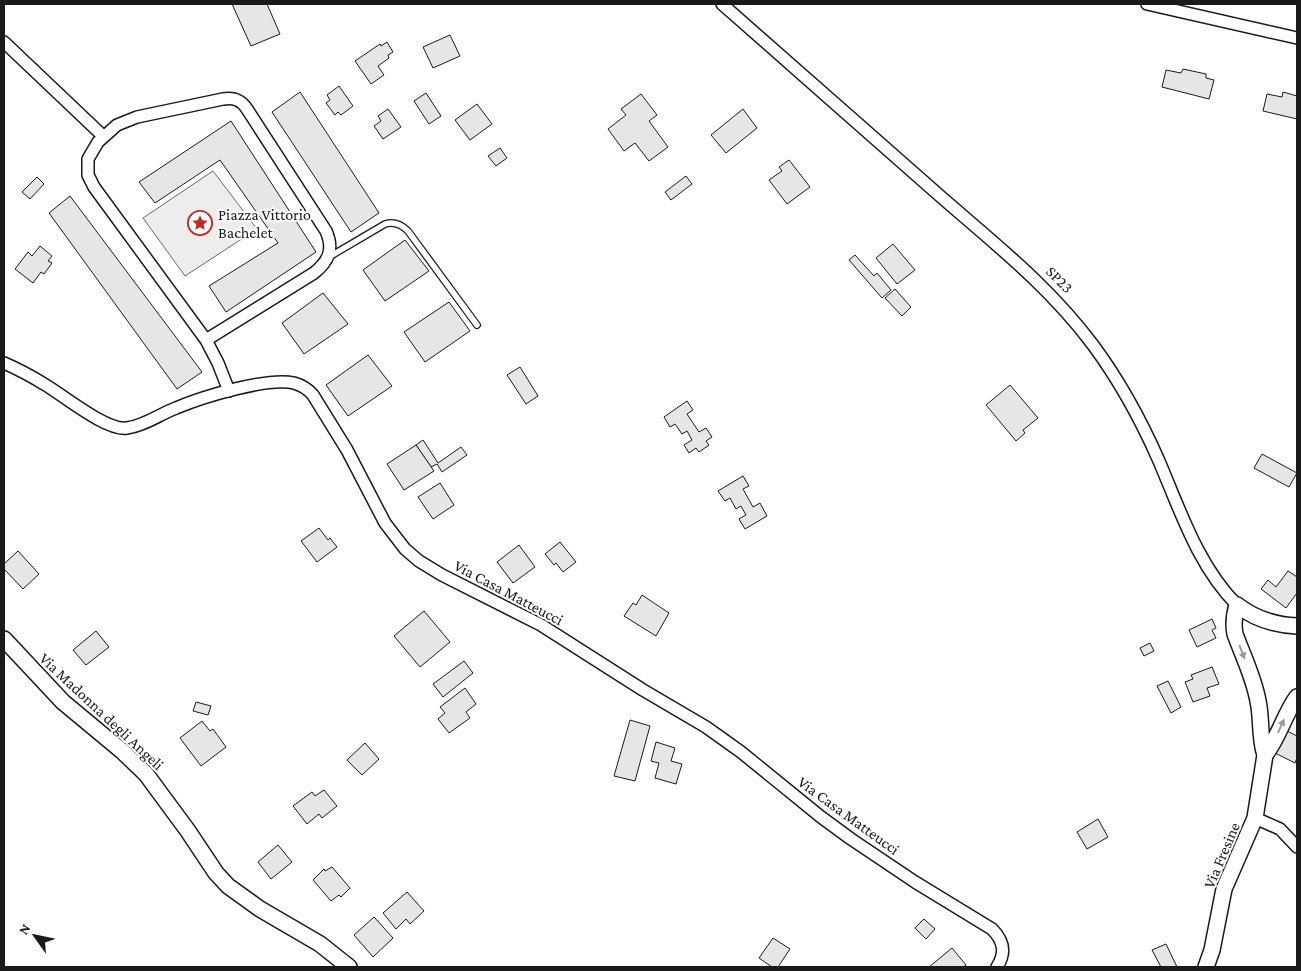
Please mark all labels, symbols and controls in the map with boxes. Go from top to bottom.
place label: Piazza Vittorio Bachelet [218,206,311,241]
place icon: Piazza Vittorio Bachelet [187,210,213,236]
street label: SP23 [1043,262,1077,296]
street label: Via Casa Matteucci [451,557,566,628]
one-way arrow [1238,645,1246,660]
street label: Via Madonna degli Angeli [35,649,167,774]
one-way arrow [1277,719,1285,733]
street label: Via Casa Matteucci [795,773,903,858]
street label: Via Fresine [1200,820,1243,891]
north arrow [10,911,60,961]
text: N [15,920,34,937]

